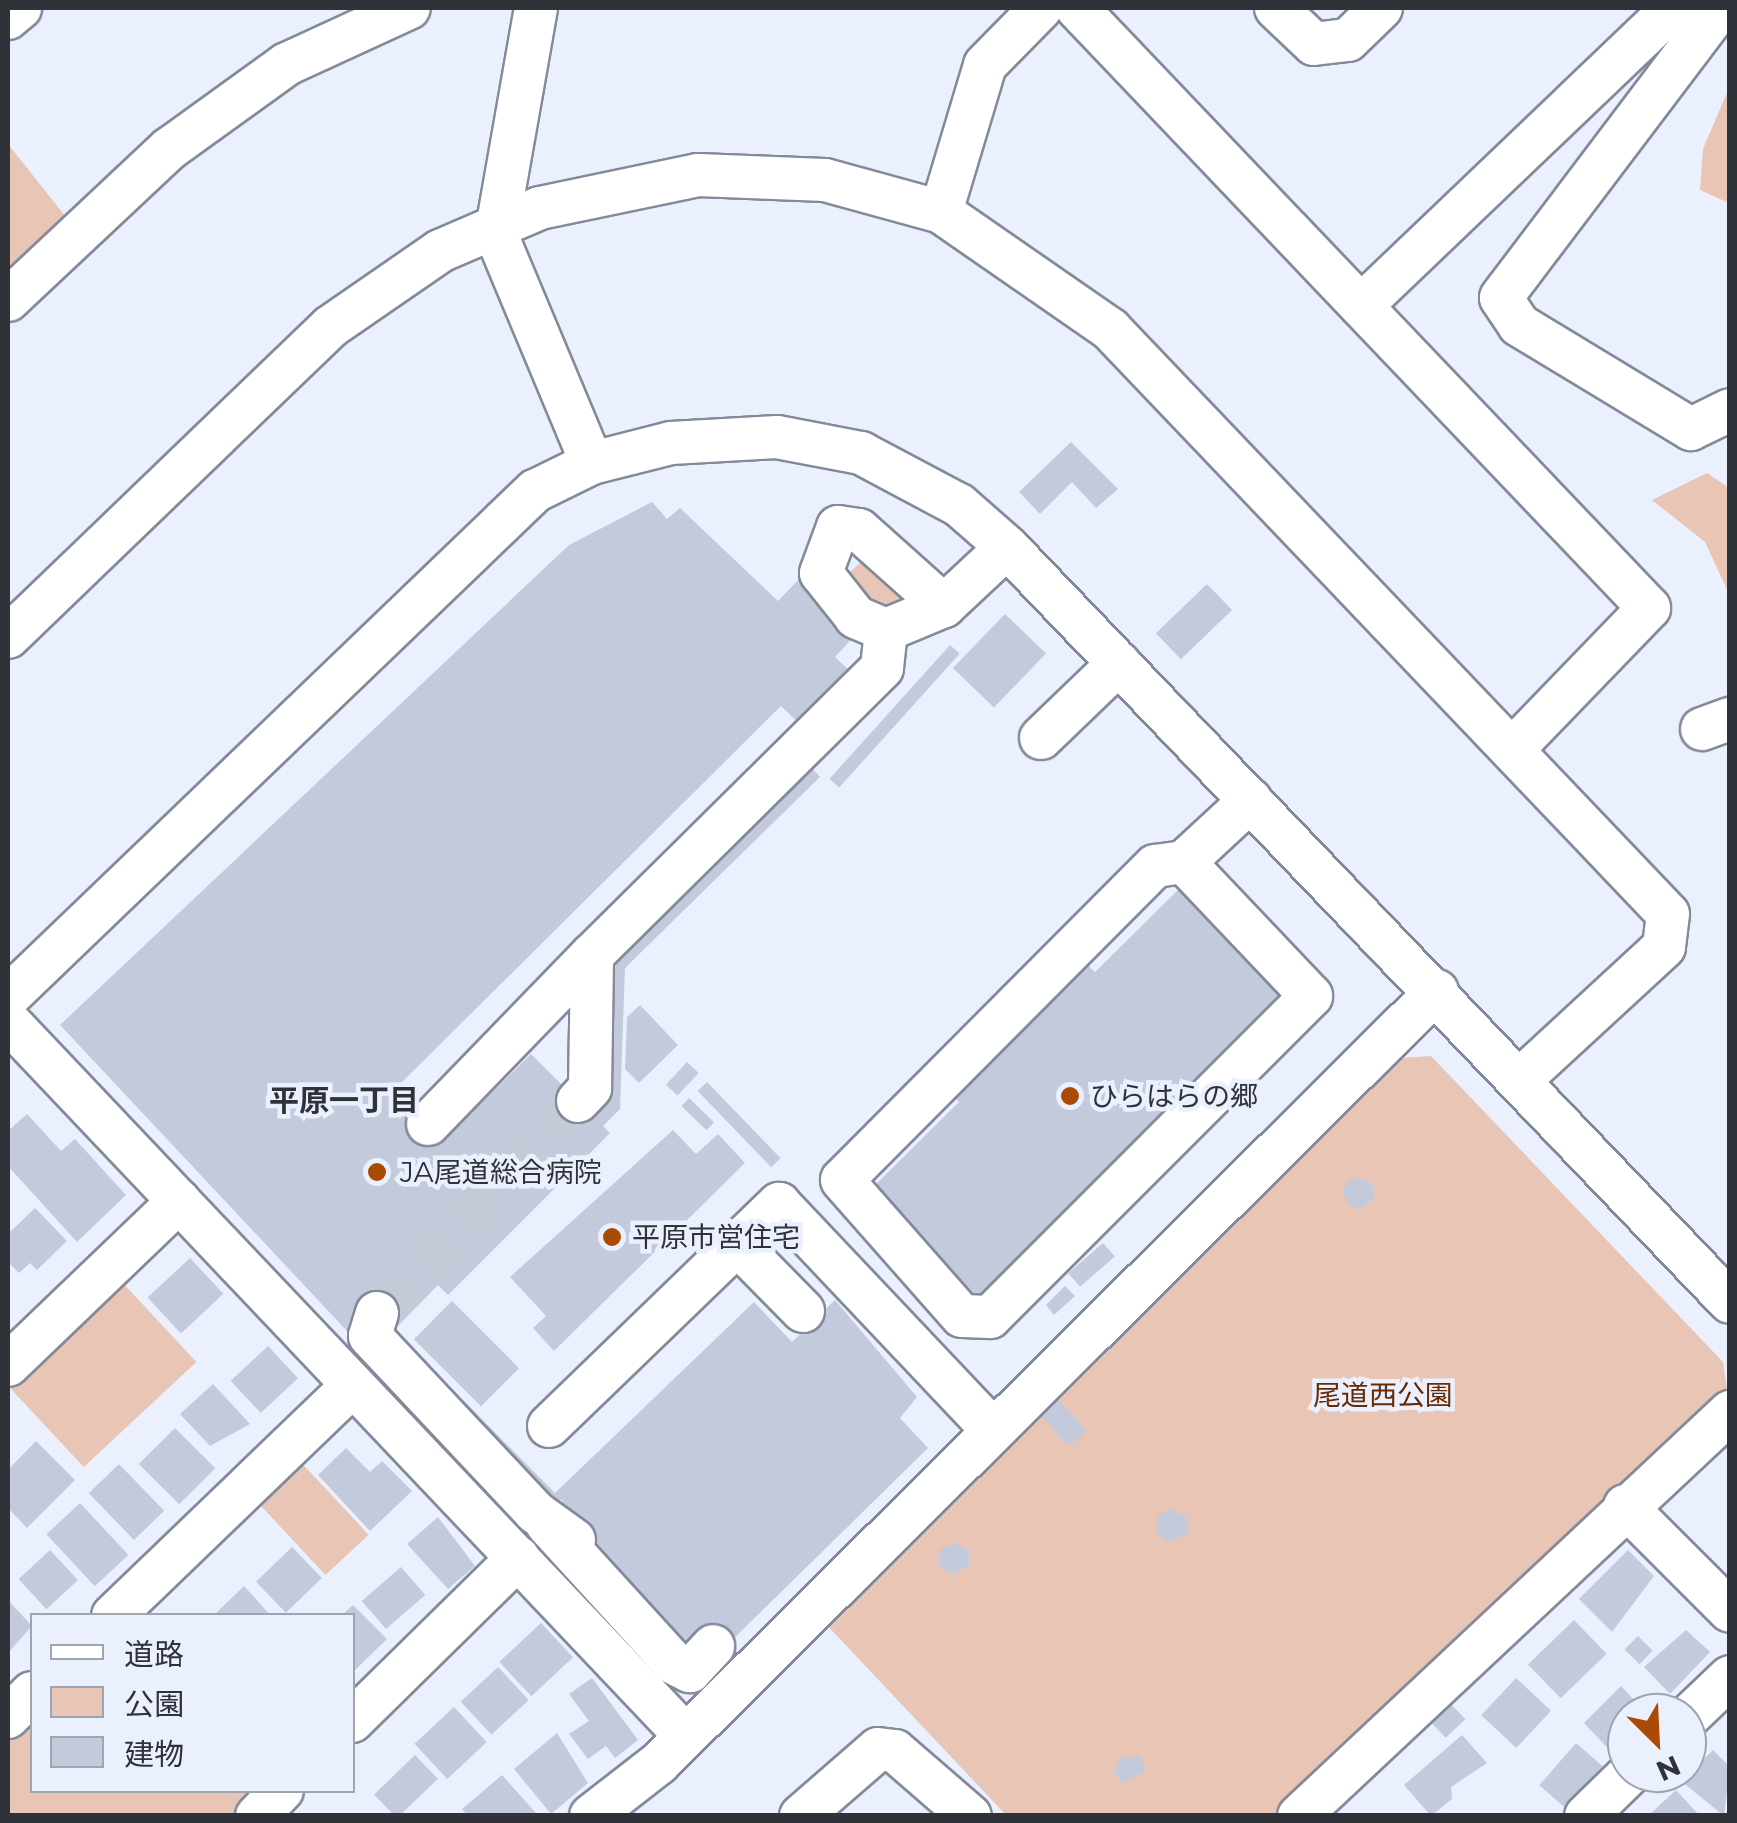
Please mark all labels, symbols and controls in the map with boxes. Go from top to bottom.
place label: ひらはらの郷 [1090,1079,1258,1113]
district label: 平原一丁目 [269,1083,419,1119]
marker: ひらはらの郷 [1059,1085,1081,1107]
place label: JA尾道総合病院 [400,1155,602,1189]
marker: JA尾道総合病院 [364,1159,390,1185]
place label: 平原市営住宅 [632,1220,800,1254]
marker: 平原市営住宅 [601,1226,623,1248]
park label: 尾道西公園 [1313,1378,1453,1412]
legend [30,1613,355,1793]
text: 道路 [124,1636,184,1673]
text: 公園 [124,1686,184,1723]
north arrow [1607,1693,1707,1793]
text: 建物 [124,1736,184,1773]
text: N [1651,1748,1686,1789]

